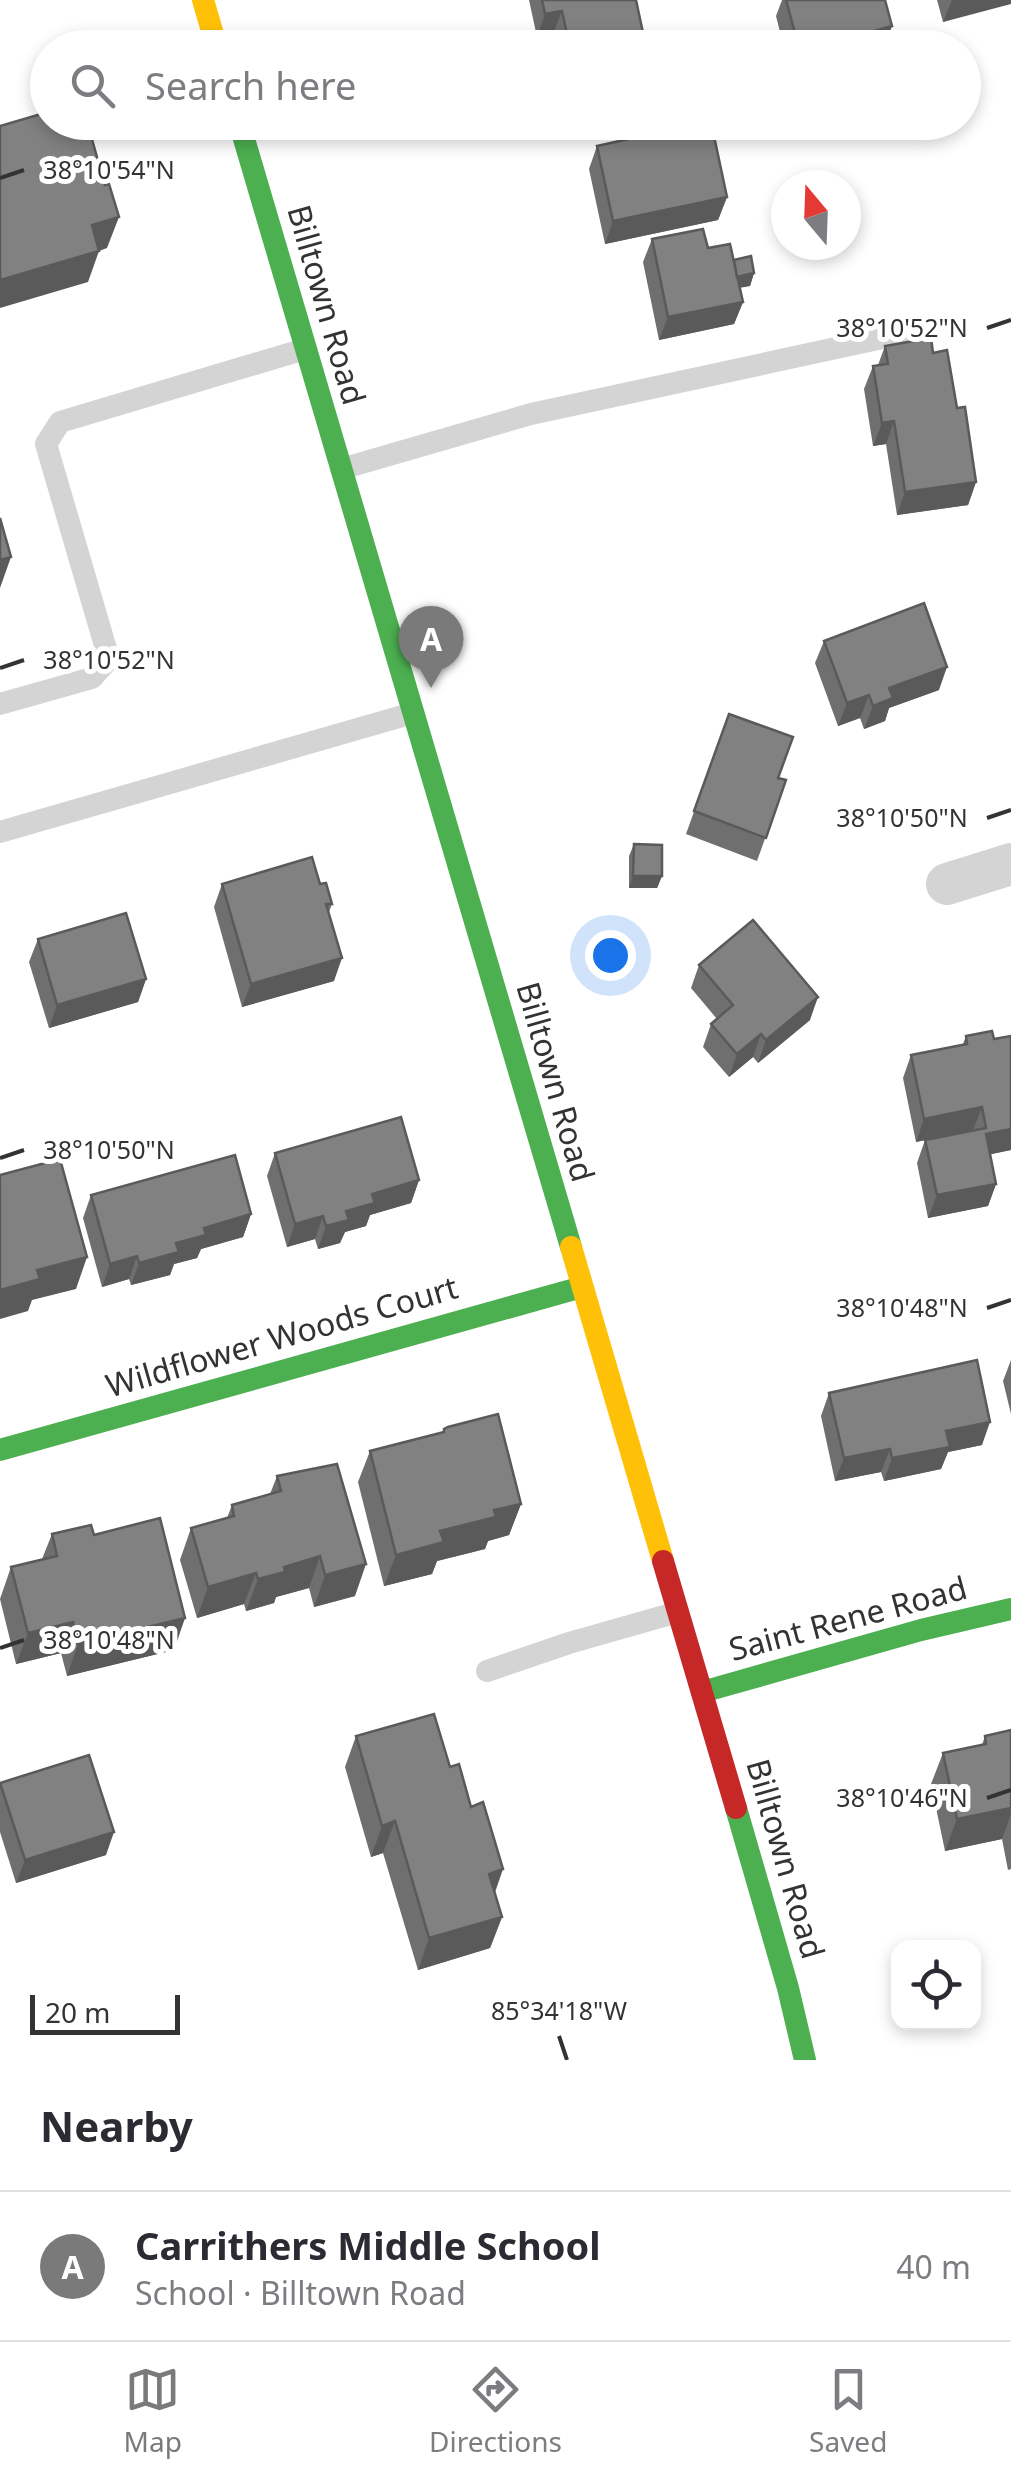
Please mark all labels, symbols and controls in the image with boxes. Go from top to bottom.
search box [30,30,981,140]
icon: search [65,58,120,113]
text: Search here [145,59,356,111]
text: 38°10'54"N [43,152,175,186]
north arrow [771,170,861,260]
street label: Billtown Road [278,200,376,410]
text: 38°10'52"N [836,310,968,344]
pin: A [398,606,464,688]
text: 38°10'52"N [43,642,175,676]
text: 38°10'50"N [836,800,968,834]
your location [585,930,636,981]
street label: Billtown Road [507,977,605,1187]
text: 38°10'50"N [43,1132,175,1166]
street label: Wildflower Woods Court [101,1265,462,1406]
text: 38°10'48"N [836,1290,968,1324]
street label: Saint Rene Road [724,1565,971,1670]
text: 38°10'48"N [43,1622,175,1656]
street label: Billtown Road [737,1754,835,1964]
text: 38°10'46"N [836,1780,968,1814]
map controls [891,1940,981,2030]
button: locate [891,1940,981,2030]
scale bar [30,1990,180,2034]
text: 20 m [45,1993,111,2031]
text: 85°34'18"W [491,1993,627,2027]
text: Nearby [40,2097,193,2154]
text: Carrithers Middle School [135,2219,601,2271]
text: A [61,2245,84,2288]
text: 40 m [896,2245,971,2288]
text: School · Billtown Road [135,2271,466,2314]
tab: Map [124,2362,182,2460]
tab: Directions [429,2362,562,2460]
tab: Saved [809,2362,887,2460]

